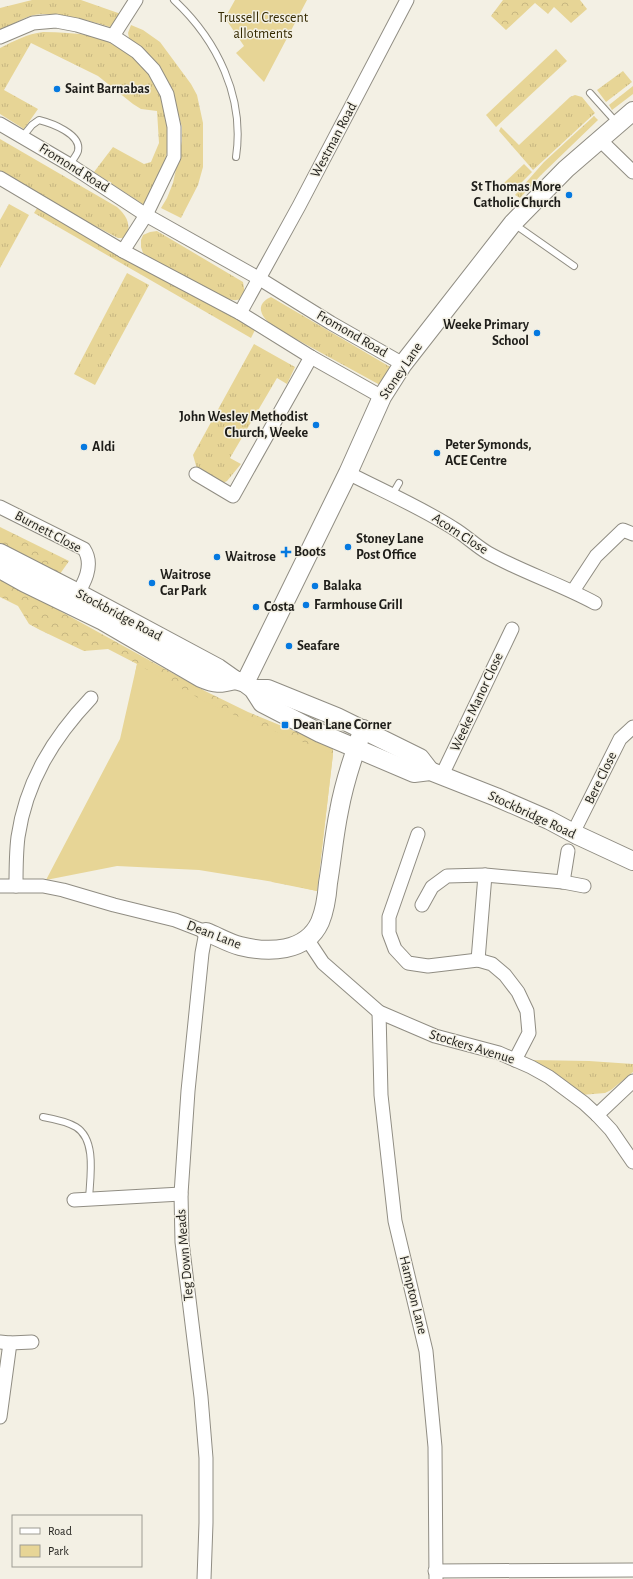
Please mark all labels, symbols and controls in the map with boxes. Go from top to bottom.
park label: Trussell Crescent allotments [218,11,309,41]
place label: Saint Barnabas [65,82,150,96]
marker: Saint Barnabas [52,84,62,94]
street label: Westman Road [308,100,360,180]
street label: Fromond Road [37,141,111,195]
place label: St Thomas More Catholic Church [471,180,561,210]
marker: St Thomas More Catholic Church [564,190,574,200]
street label: Fromond Road [314,308,390,360]
place label: Weeke Primary School [443,318,530,348]
marker: Weeke Primary School [532,328,542,338]
street label: Stoney Lane [377,340,425,402]
place label: John Wesley Methodist Church, Weeke [179,410,308,440]
marker: John Wesley Methodist Church, Weeke [311,420,321,430]
place label: Peter Symonds, ACE Centre [445,438,531,468]
place label: Aldi [92,440,115,454]
marker: Aldi [79,442,89,452]
marker: Peter Symonds, ACE Centre [432,448,442,458]
street label: Burnett Close [12,509,84,555]
street label: Acorn Close [430,511,490,557]
place label: Stoney Lane Post Office [356,532,424,562]
marker: Stoney Lane Post Office [343,542,353,552]
place label: Boots [294,545,326,559]
marker: Boots [281,547,291,557]
place label: Waitrose [225,550,276,564]
marker: Waitrose [212,552,222,562]
place label: Waitrose Car Park [160,568,211,598]
marker: Waitrose Car Park [147,578,157,588]
place label: Balaka [323,579,362,593]
marker: Balaka [310,581,320,591]
street label: Stockbridge Road [74,586,164,644]
place label: Farmhouse Grill [314,598,403,612]
place label: Costa [264,600,295,614]
marker: Farmhouse Grill [301,600,311,610]
marker: Costa [251,602,261,612]
place label: Seafare [297,639,340,653]
marker: Seafare [284,641,294,651]
street label: Weeke Manor Close [448,651,506,753]
place label: Dean Lane Corner [293,718,391,732]
marker: Dean Lane Corner [280,720,290,730]
street label: Bere Close [582,750,620,806]
street label: Stockbridge Road [486,789,578,841]
street label: Dean Lane [185,918,243,952]
street label: Stockers Avenue [428,1027,516,1067]
street label: Teg Down Meads [174,1208,196,1302]
street label: Hampton Lane [396,1254,430,1336]
legend [12,1515,142,1567]
text: Road [48,1525,72,1537]
text: Park [48,1545,69,1557]

